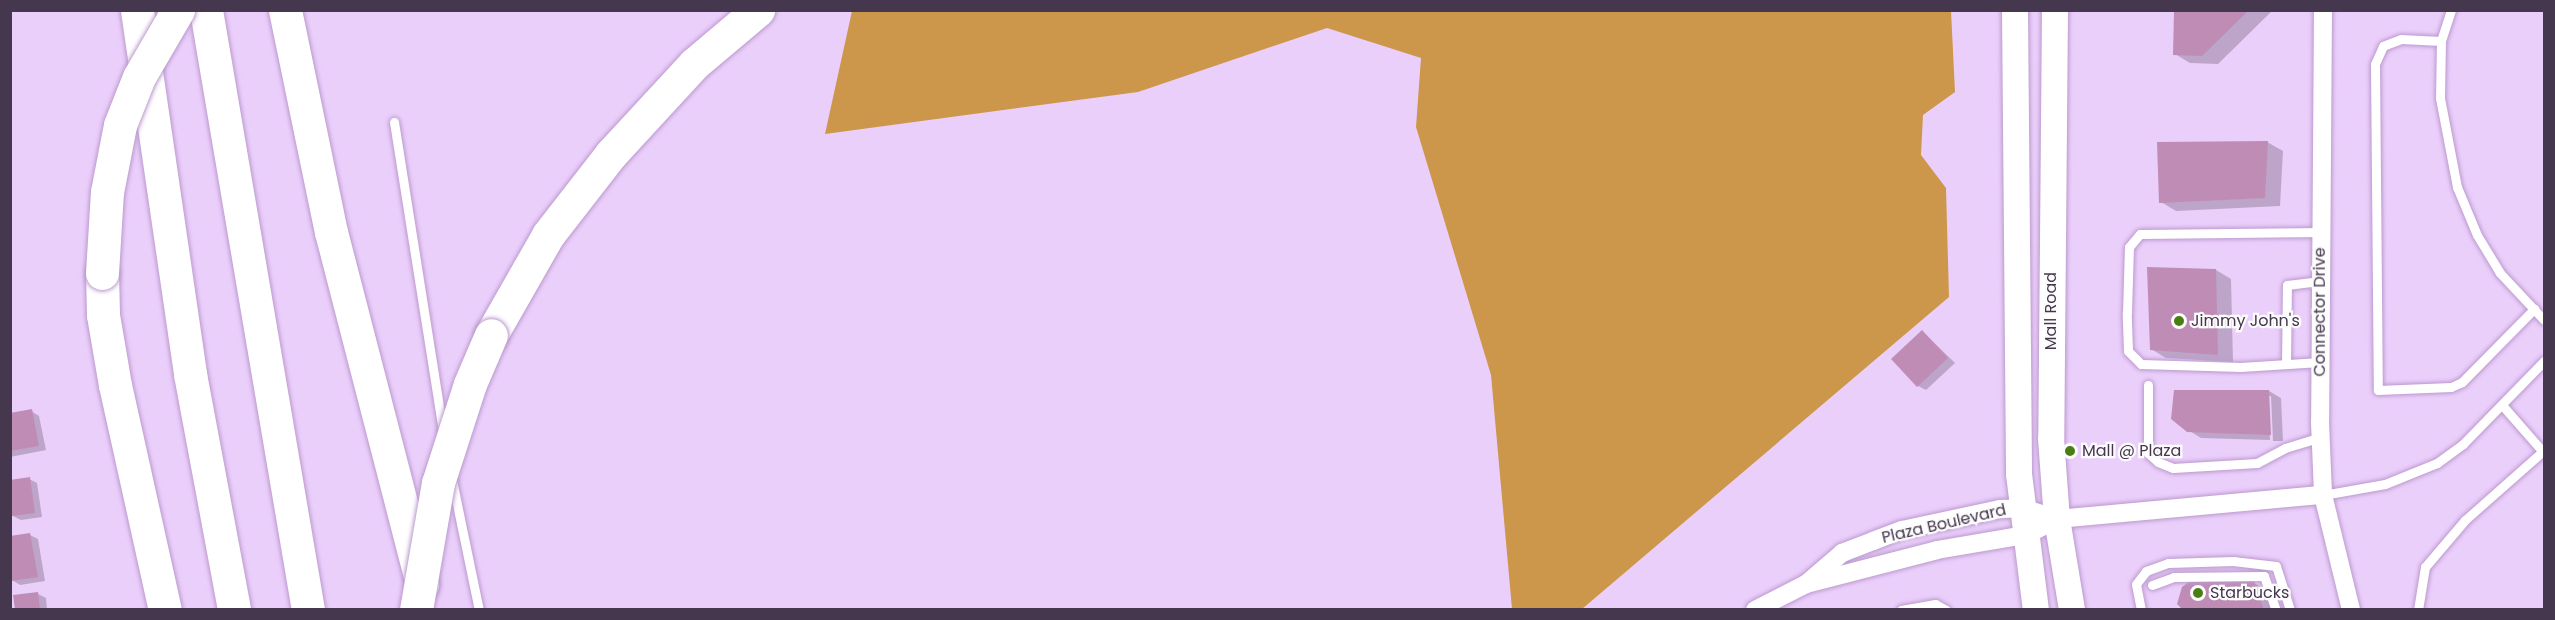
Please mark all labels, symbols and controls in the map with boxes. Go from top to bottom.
street label: Connector Drive [2310,247,2330,377]
street label: Mall Road [2041,272,2061,350]
place label: Jimmy John's [2191,311,2300,331]
marker: Jimmy John's [2172,314,2186,328]
place label: Mall @ Plaza [2082,441,2181,461]
marker: Mall @ Plaza [2063,444,2077,458]
street label: Plaza Boulevard [1880,500,2008,548]
place label: Starbucks [2210,583,2289,603]
marker: Starbucks [2191,586,2205,600]

